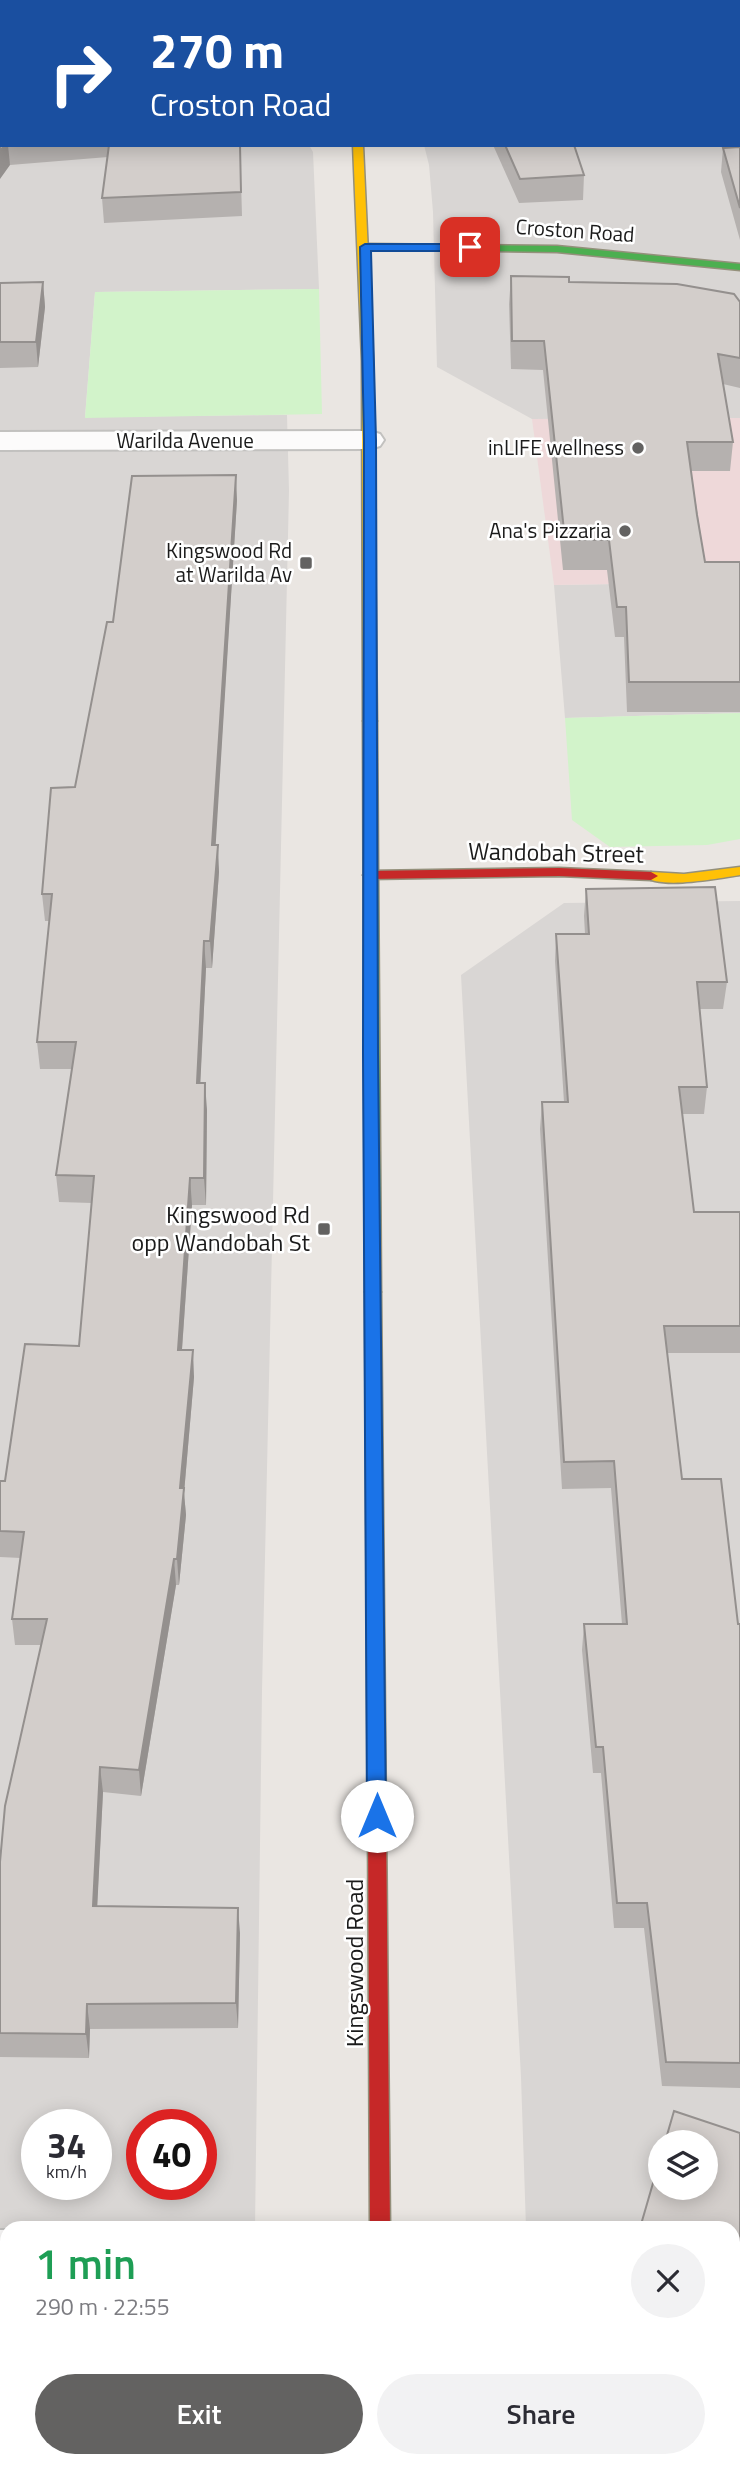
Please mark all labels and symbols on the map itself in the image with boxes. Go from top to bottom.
street label: Croston Road [515,210,636,250]
pin [440,217,500,277]
street label: Warilda Avenue [116,424,254,456]
place label: inLIFE wellness [488,431,624,463]
marker: inLIFE wellness [630,440,646,456]
place label: Ana's Pizzaria [489,514,611,546]
marker: Ana's Pizzaria [617,523,633,539]
place label: Kingswood Rd at Warilda Av [166,534,292,590]
marker: Kingswood Rd at Warilda Av [298,555,314,571]
street label: Wandobah Street [468,832,645,872]
place label: Kingswood Rd opp Wandobah St [132,1196,311,1260]
marker: Kingswood Rd opp Wandobah St [316,1221,332,1237]
position arrow [340,1779,414,1853]
street label: Kingswood Road [336,1879,372,2047]
speed limit sign: 40 [126,2109,217,2200]

